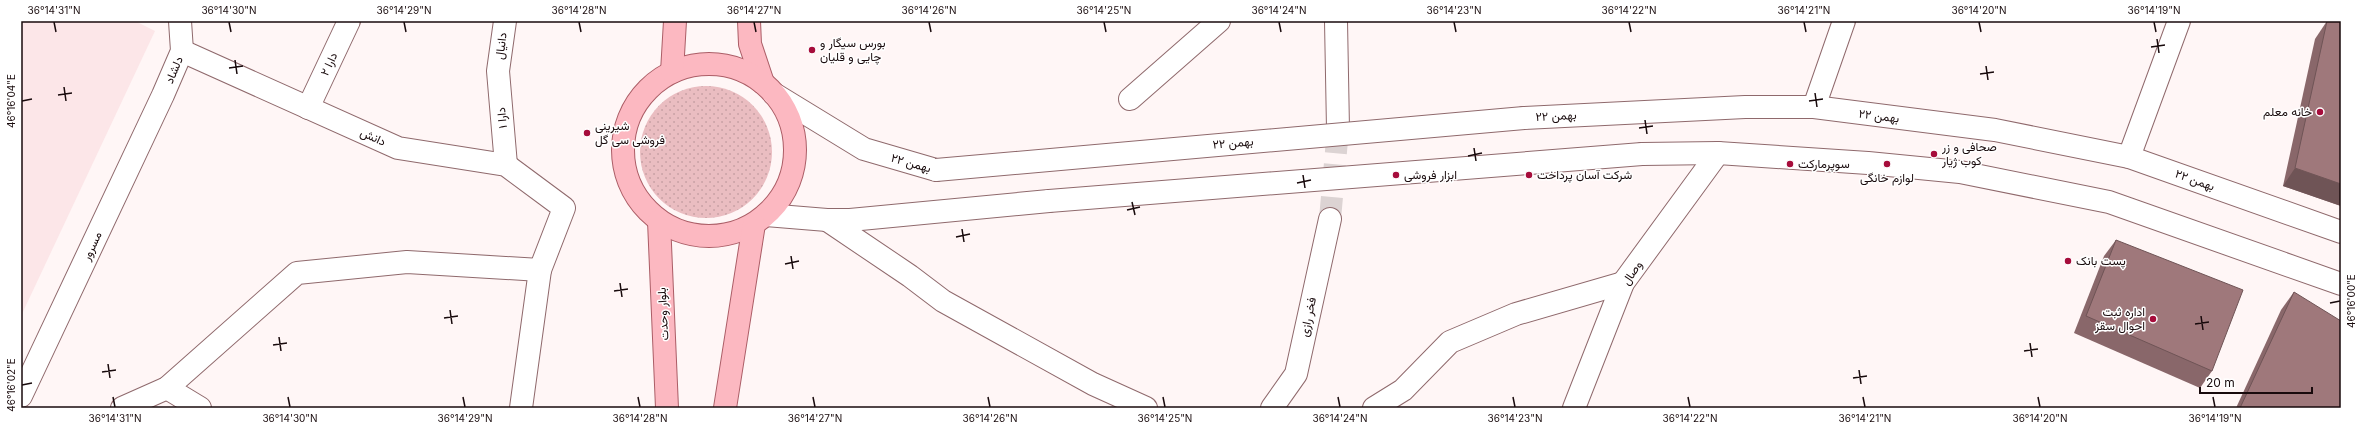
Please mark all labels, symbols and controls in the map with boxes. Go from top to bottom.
text: 36°14'31"N [28,4,80,16]
text: 36°14'30"N [201,4,257,16]
text: 36°14'29"N [377,4,431,16]
text: 36°14'28"N [552,4,606,16]
text: 36°14'27"N [727,4,781,16]
text: 36°14'26"N [902,4,956,16]
text: 36°14'25"N [1077,4,1131,16]
text: 36°14'24"N [1251,4,1307,16]
text: 36°14'23"N [1427,4,1481,16]
text: 36°14'22"N [1602,4,1656,16]
text: 36°14'21"N [1778,4,1830,16]
text: 36°14'20"N [1951,4,2007,16]
text: 36°14'19"N [2128,4,2180,16]
street label: دانیال [491,31,511,60]
place label: بورس سیگار و چایی و قلیان [820,35,886,65]
marker: بورس سیگار و چایی و قلیان [807,45,817,55]
street label: دارا ۲ [317,49,341,78]
street label: دلشاد [161,54,186,86]
text: 46°16'04"E [5,74,17,128]
place label: خانه معلم [2263,104,2312,120]
street label: دارا ۱ [493,106,511,129]
street label: ۲۲ بهمن [1858,106,1900,126]
street label: ۲۲ بهمن [1535,107,1577,125]
marker: خانه معلم [2315,107,2325,117]
place label: شیرینی فروشی سی گل [595,118,665,148]
street label: دانش [358,124,389,150]
marker: شیرینی فروشی سی گل [582,128,592,138]
street label: ۲۲ بهمن [1212,133,1254,153]
place label: صحافی و زر کوب ژیار [1941,139,1997,169]
marker: صحافی و زر کوب ژیار [1929,149,1939,159]
street label: ۲۲ بهمن [889,150,933,176]
place label: سوپرمارکت [1798,156,1850,172]
marker: سوپرمارکت [1785,159,1795,169]
marker: لوازم خانگی [1882,159,1892,169]
street label: ۲۲ بهمن [2173,165,2217,195]
place label: ابزار فروشی [1404,167,1457,183]
place label: شرکت آسان پرداخت [1537,167,1632,183]
marker: ابزار فروشی [1391,170,1401,180]
marker: شرکت آسان پرداخت [1524,170,1534,180]
place label: لوازم خانگی [1860,170,1914,186]
street label: مسرور [78,229,106,264]
place label: پست بانک [2076,253,2126,269]
marker: پست بانک [2063,256,2073,266]
street label: وصال [1618,258,1646,288]
text: 46°16'00"E [2345,274,2357,328]
street label: بلوار وحدت [654,287,672,341]
street label: فخر رازی [1296,296,1320,338]
place label: اداره ثبت احوال سقز [2094,304,2145,334]
marker: اداره ثبت احوال سقز [2148,314,2158,324]
text: 46°16'02"E [5,358,17,412]
scale bar [2200,369,2312,395]
text: 20 m [2206,375,2235,390]
text: 36°14'31"N [89,412,141,424]
text: 36°14'30"N [262,412,318,424]
text: 36°14'29"N [438,412,492,424]
text: 36°14'28"N [613,412,667,424]
text: 36°14'27"N [788,412,842,424]
text: 36°14'26"N [963,412,1017,424]
text: 36°14'25"N [1138,412,1192,424]
text: 36°14'24"N [1312,412,1368,424]
text: 36°14'23"N [1488,412,1542,424]
text: 36°14'22"N [1663,412,1717,424]
text: 36°14'21"N [1839,412,1891,424]
text: 36°14'20"N [2012,412,2068,424]
text: 36°14'19"N [2189,412,2241,424]

